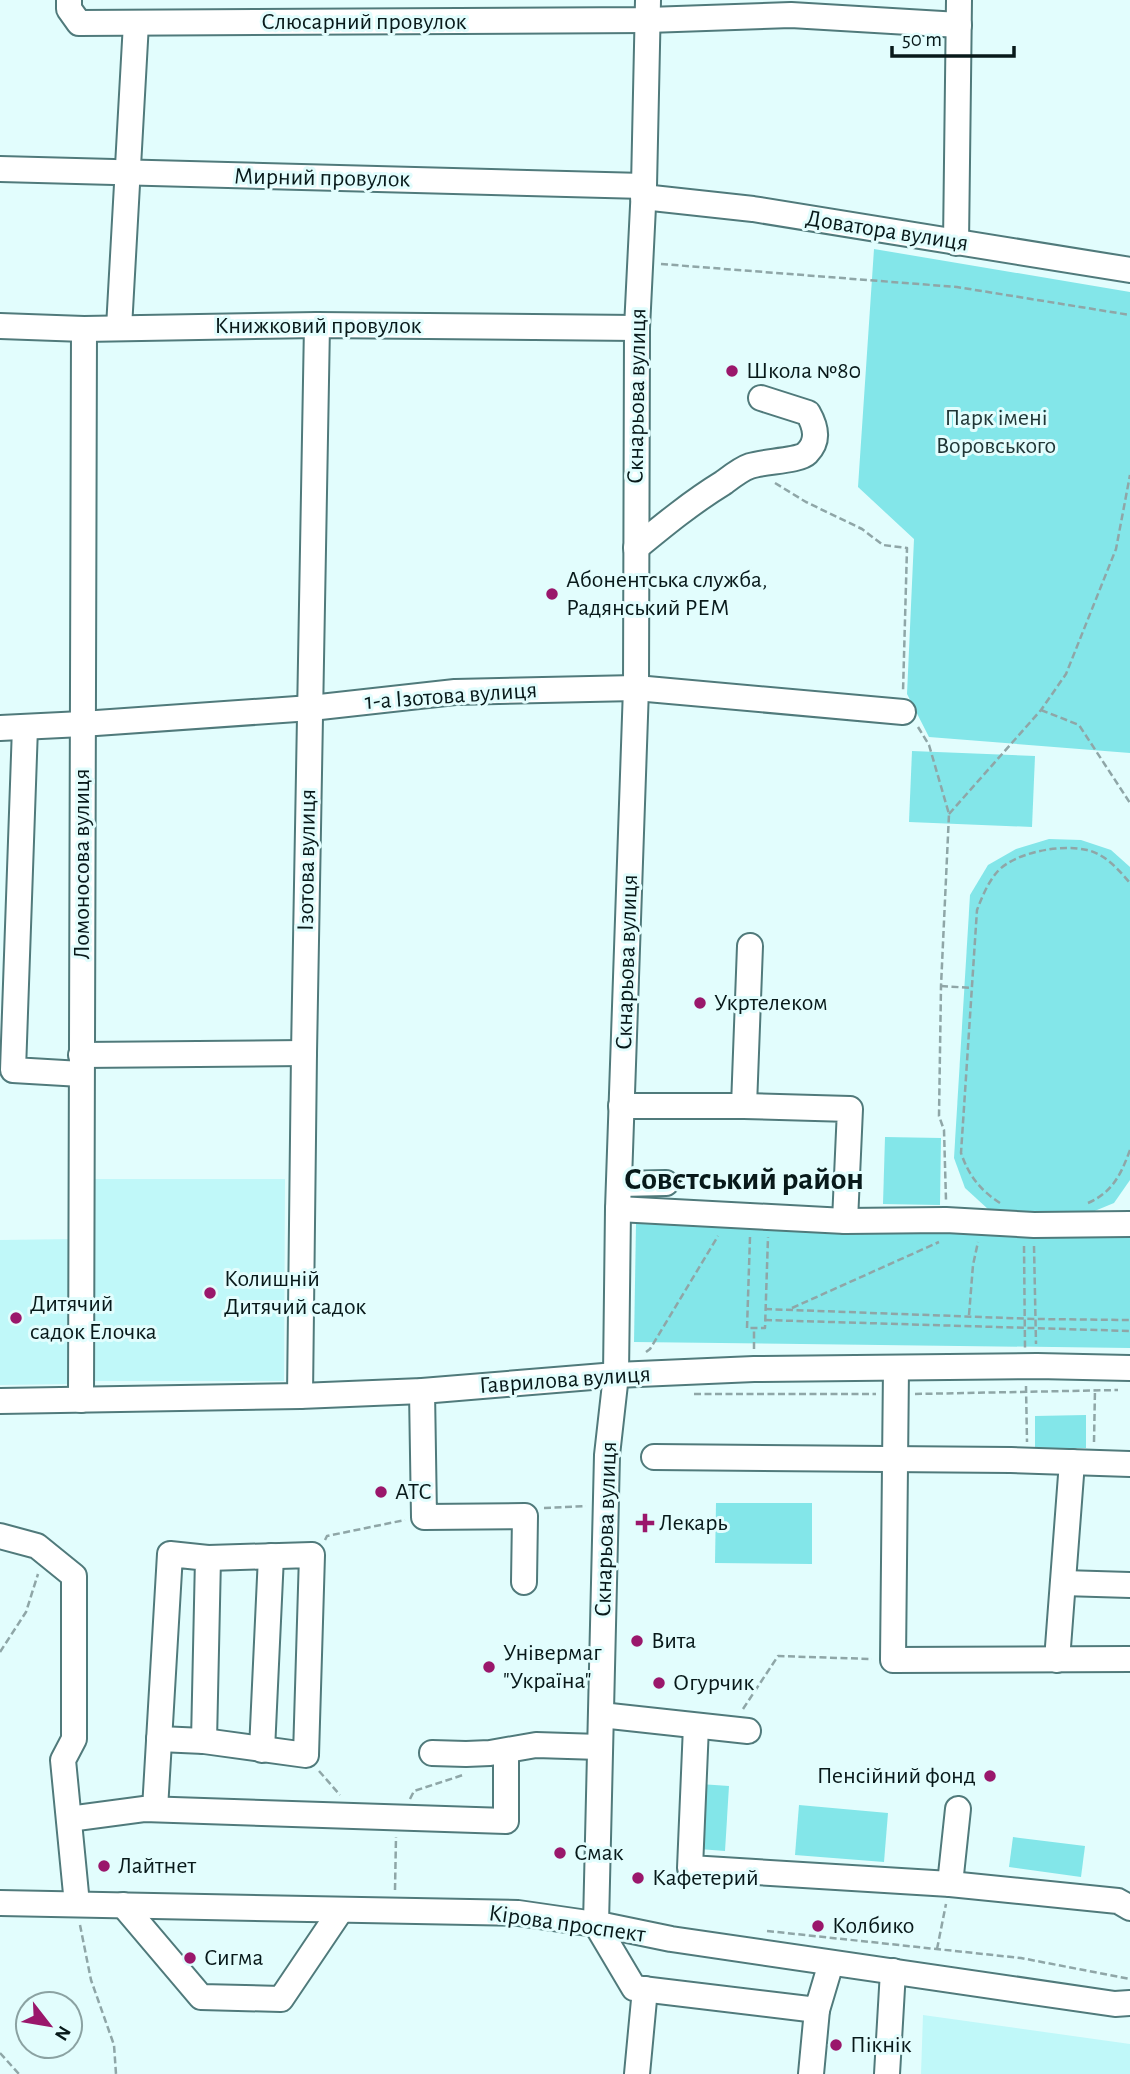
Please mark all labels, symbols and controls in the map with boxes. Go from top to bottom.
street label: Слюсарний провулок [261,10,467,34]
scale bar [892,14,1014,58]
text: 50 m [902,29,942,50]
street label: Мирний провулок [234,164,410,192]
street label: Доватора вулиця [804,206,970,256]
street label: Скнарьова вулиця [623,308,651,484]
street label: Книжковий провулок [214,314,422,338]
place label: Школа №80 [746,359,861,383]
marker: Школа №80 [724,363,740,379]
park label: Парк імені Воровського [936,406,1056,458]
place label: Абонентська служба, Радянський РЕМ [566,568,767,620]
marker: Абонентська служба, Радянський РЕМ [544,586,560,602]
street label: 1-а Ізотова вулиця [364,678,538,714]
street label: Ломоносова вулиця [70,768,94,960]
street label: Ізотова вулиця [294,789,320,931]
street label: Скнарьова вулиця [612,874,642,1050]
place label: Укртелеком [714,991,828,1015]
marker: Укртелеком [692,995,708,1011]
district label: Совєтський район [624,1163,864,1195]
place label: Колишній Дитячий садок [224,1267,366,1319]
marker: Колишній Дитячий садок [202,1285,218,1301]
place label: Дитячий садок Елочка [30,1292,157,1344]
marker: Дитячий садок Елочка [8,1310,24,1326]
street label: Гаврилова вулиця [479,1362,651,1398]
street label: Скнарьова вулиця [591,1441,621,1617]
place label: АТС [395,1480,432,1504]
marker: АТС [373,1484,389,1500]
place label: Лекарь [659,1511,727,1535]
marker: Лекарь [637,1515,653,1531]
place label: Вита [651,1629,696,1653]
marker: Вита [629,1633,645,1649]
place label: Універмаг "Україна" [503,1641,602,1693]
marker: Універмаг "Україна" [481,1659,497,1675]
place label: Огурчик [673,1671,754,1695]
marker: Огурчик [651,1675,667,1691]
place label: Пенсійний фонд [817,1764,976,1788]
marker: Пенсійний фонд [982,1768,998,1784]
place label: Смак [574,1841,624,1865]
marker: Смак [552,1845,568,1861]
place label: Лайтнет [118,1854,196,1878]
marker: Лайтнет [96,1858,112,1874]
place label: Кафетерий [652,1866,759,1890]
marker: Кафетерий [630,1870,646,1886]
street label: Кірова проспект [487,1901,647,1947]
place label: Колбико [832,1914,915,1938]
marker: Колбико [810,1918,826,1934]
place label: Сигма [204,1946,264,1970]
marker: Сигма [182,1950,198,1966]
north arrow [14,1990,84,2060]
text: N [51,2022,74,2044]
place label: Пікнік [850,2033,911,2057]
marker: Пікнік [828,2037,844,2053]

